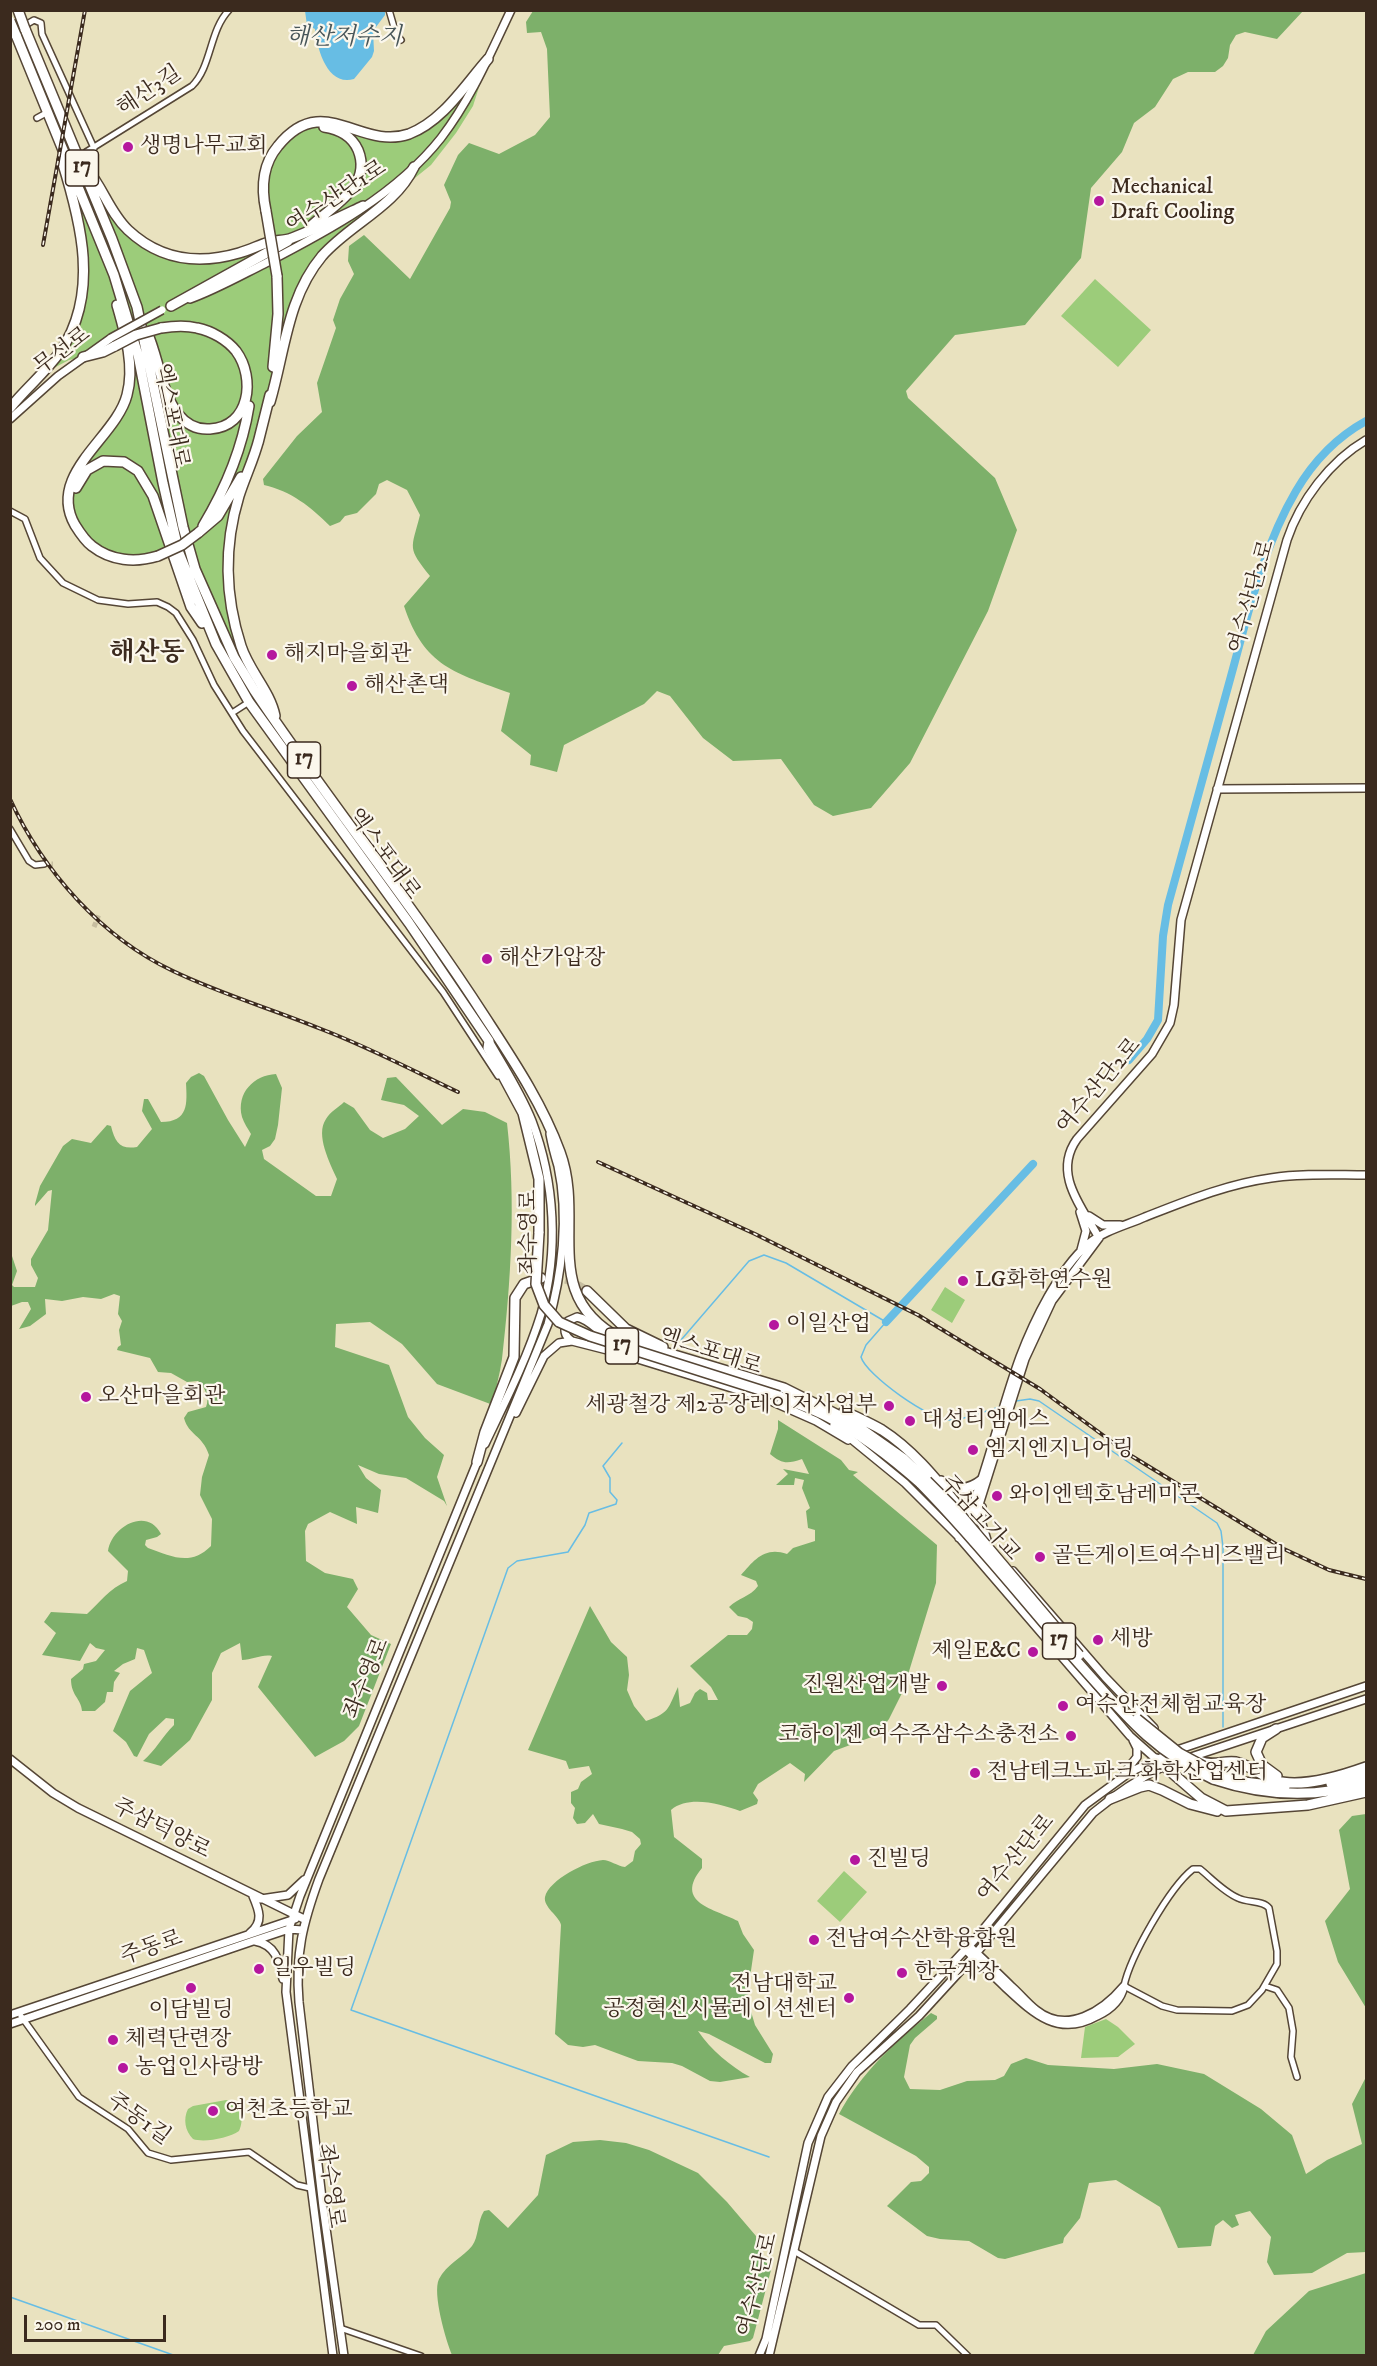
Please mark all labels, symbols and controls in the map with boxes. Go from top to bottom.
water label: 해산저수지 [286,25,402,53]
street label: 해산3길 [113,61,187,123]
place label: 생명나무교회 [140,134,268,160]
marker: 생명나무교회 [121,140,135,154]
road number: 17 [66,150,98,186]
street label: 여수산단1로 [282,156,392,240]
place label: Mechanical Draft Cooling [1111,175,1234,226]
marker: Mechanical Draft Cooling [1092,194,1106,208]
street label: 무선로 [30,322,96,382]
street label: 엑스포대로 [147,361,193,471]
street label: 여수산단2로 [1224,537,1282,657]
district label: 해산동 [109,639,185,671]
place label: 해지마을회관 [284,642,412,668]
marker: 해지마을회관 [265,648,279,662]
place label: 해산촌댁 [364,673,449,699]
marker: 해산촌댁 [345,679,359,693]
road number: 17 [288,742,320,778]
street label: 엑스포대로 [341,804,425,906]
place label: 해산가압장 [499,946,605,972]
marker: 해산가압장 [480,952,494,966]
street label: 여수산단2로 [1052,1034,1148,1140]
street label: 좌수영로 [517,1189,543,1275]
place label: LG화학연수원 [975,1268,1112,1294]
marker: LG화학연수원 [956,1274,970,1288]
place label: 이일산업 [786,1312,871,1338]
marker: 이일산업 [767,1318,781,1332]
street label: 엑스포대로 [655,1324,765,1382]
road number: 17 [606,1328,638,1364]
place label: 오산마을회관 [98,1384,226,1410]
marker: 오산마을회관 [79,1390,93,1404]
place label: 세광철강 제2공장레이저사업부 [585,1393,877,1419]
marker: 세광철강 제2공장레이저사업부 [882,1399,896,1413]
place label: 대성티엠에스 [922,1408,1050,1434]
marker: 대성티엠에스 [903,1414,917,1428]
place label: 엠지엔지니어링 [985,1437,1134,1463]
marker: 엠지엔지니어링 [966,1443,980,1457]
street label: 주삼고가교 [934,1471,1024,1567]
place label: 와이엔텍호남레미콘 [1009,1483,1200,1509]
marker: 와이엔텍호남레미콘 [990,1489,1004,1503]
place label: 골든게이트여수비즈밸리 [1052,1544,1286,1570]
marker: 골든게이트여수비즈밸리 [1033,1550,1047,1564]
road number: 17 [1042,1623,1076,1659]
place label: 세방 [1110,1627,1153,1653]
marker: 세방 [1091,1633,1105,1647]
street label: 좌수영로 [340,1635,396,1723]
place label: 제일E&C [931,1639,1021,1665]
marker: 제일E&C [1026,1645,1040,1659]
place label: 진원산업개발 [802,1673,930,1699]
marker: 진원산업개발 [935,1679,949,1693]
place label: 여수안전체험교육장 [1075,1693,1266,1719]
marker: 여수안전체험교육장 [1056,1699,1070,1713]
place label: 코하이젠 여수주삼수소충전소 [778,1723,1059,1749]
marker: 코하이젠 여수주삼수소충전소 [1064,1729,1078,1743]
place label: 전남테크노파크 화학산업센터 [987,1760,1268,1786]
marker: 전남테크노파크 화학산업센터 [968,1766,982,1780]
street label: 주삼덕양로 [108,1794,214,1866]
street label: 여수산단로 [973,1810,1061,1908]
place label: 진빌딩 [867,1847,931,1873]
marker: 진빌딩 [848,1853,862,1867]
street label: 주동로 [118,1926,186,1972]
place label: 전남여수산학융합원 [826,1927,1017,1953]
marker: 전남여수산학융합원 [807,1933,821,1947]
place label: 일우빌딩 [271,1956,356,1982]
place label: 한국계장 [914,1960,999,1986]
marker: 일우빌딩 [252,1962,266,1976]
marker: 한국계장 [895,1966,909,1980]
place label: 전남대학교 공정혁신시뮬레이션센터 [603,1972,837,2024]
marker: 이담빌딩 [184,1981,198,1995]
marker: 전남대학교 공정혁신시뮬레이션센터 [842,1991,856,2005]
place label: 이담빌딩 [148,1998,234,2024]
place label: 체력단련장 [125,2027,231,2053]
marker: 체력단련장 [106,2033,120,2047]
place label: 농업인사랑방 [135,2055,263,2081]
marker: 농업인사랑방 [116,2061,130,2075]
street label: 주동1길 [101,2088,175,2152]
place label: 여천초등학교 [225,2098,353,2124]
marker: 여천초등학교 [206,2104,220,2118]
street label: 좌수영로 [310,2142,348,2230]
street label: 여수산단로 [733,2230,785,2340]
scale bar [27,2303,170,2341]
text: 200 m [35,2314,81,2336]

